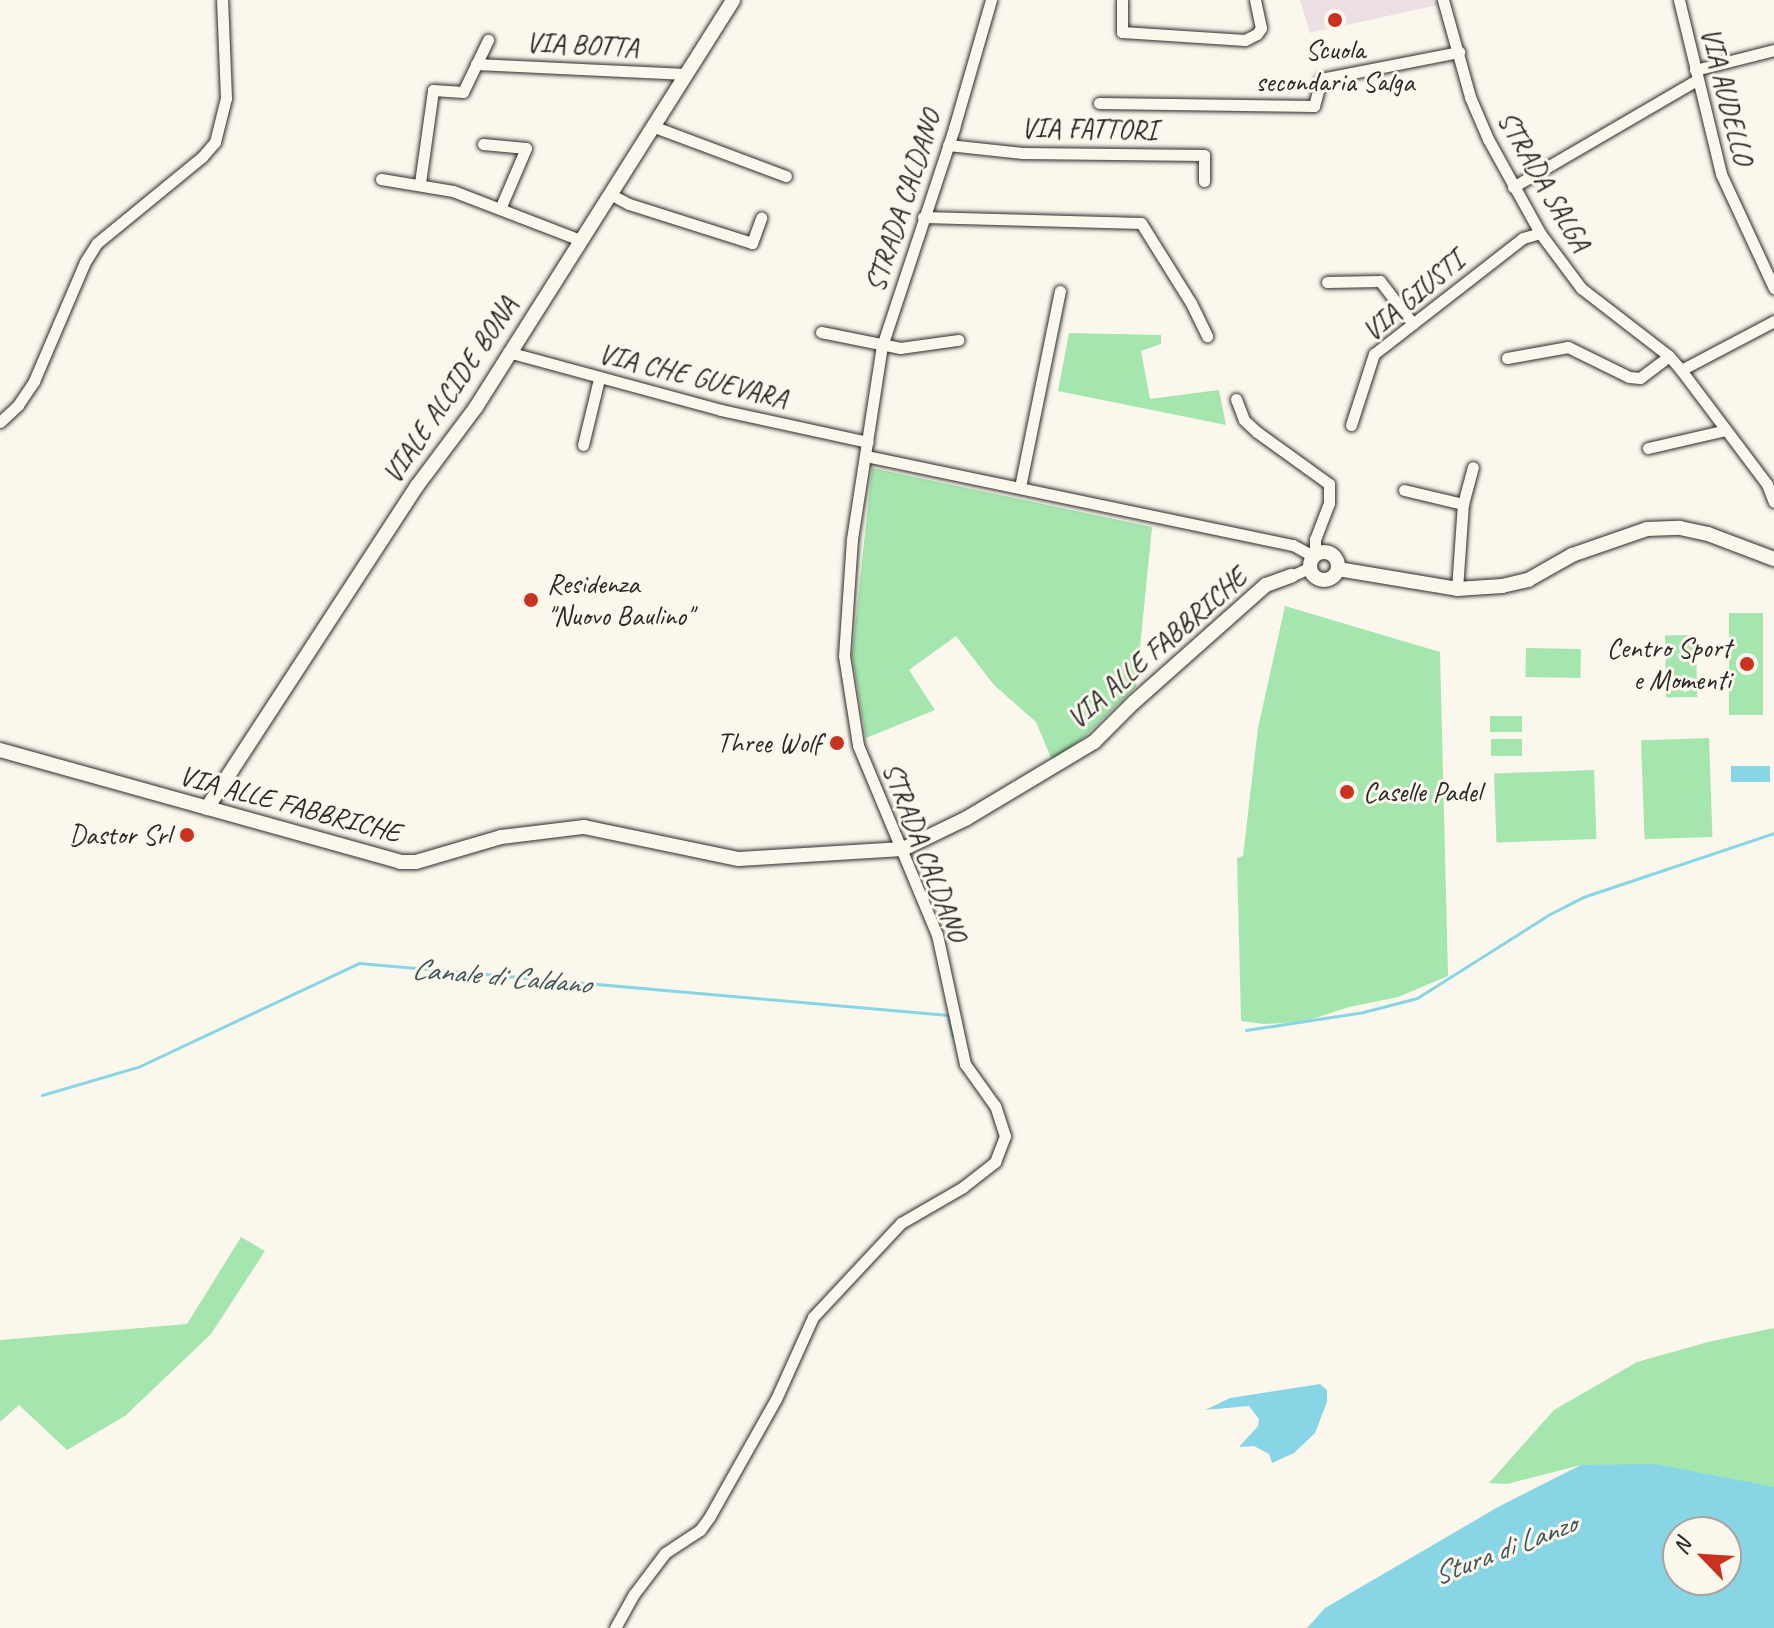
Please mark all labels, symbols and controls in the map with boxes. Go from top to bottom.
marker: Scuola secondaria Salga [1326,11,1344,29]
street label: VIA AUDELLO [1694,24,1760,168]
street label: VIA BOTTA [526,25,638,65]
place label: Scuola secondaria Salga [1256,33,1414,99]
street label: STRADA SALGA [1490,104,1598,258]
street label: STRADA CALDANO [858,106,948,296]
street label: VIA FATTORI [1021,111,1157,147]
street label: VIA GIUSTI [1356,244,1470,348]
street label: VIALE ALCIDE BONA [376,291,524,489]
street label: VIA CHE GUEVARA [596,336,790,416]
street label: VIA ALLE FABBRICHE [1060,560,1254,736]
place label: Residenza "Nuovo Baulino" [547,567,693,633]
marker: Residenza "Nuovo Baulino" [522,591,540,609]
place label: Centro Sport e Momenti [1607,631,1731,697]
marker: Centro Sport e Momenti [1738,655,1756,673]
place label: Three Wolf [717,726,821,760]
marker: Three Wolf [828,734,846,752]
street label: STRADA CALDANO [875,757,975,947]
street label: VIA ALLE FABBRICHE [175,758,405,850]
place label: Caselle Padel [1363,775,1481,809]
marker: Caselle Padel [1338,783,1356,801]
place label: Dastor Srl [69,818,171,852]
marker: Dastor Srl [178,826,196,844]
water label: Canale di Caldano [410,950,592,1002]
water label: Stura di Lanzo [1427,1505,1581,1593]
north arrow [1662,1516,1742,1596]
text: N [1666,1535,1698,1559]

